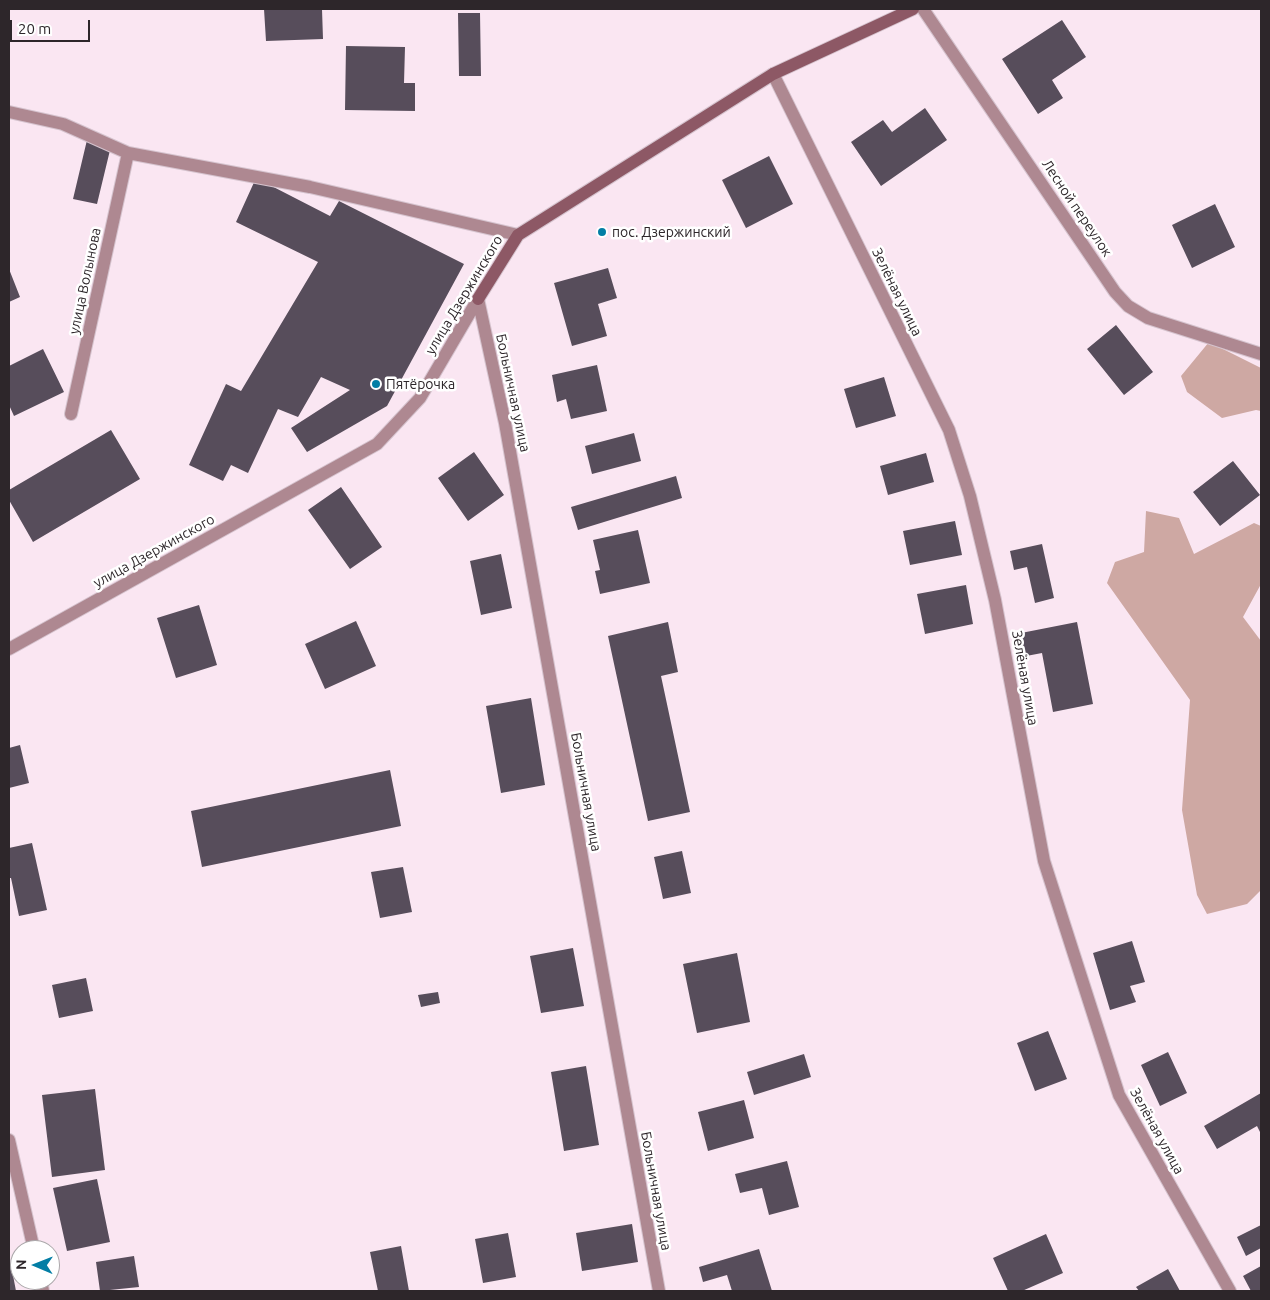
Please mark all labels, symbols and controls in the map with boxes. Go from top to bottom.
scale bar [12,10,92,42]
text: 20 m [18,20,51,37]
street label: Лесной переулок [1038,156,1116,260]
place label: пос. Дзержинский [612,224,731,240]
street label: улица Волынова [66,226,104,336]
marker: пос. Дзержинский [596,226,608,238]
street label: улица Дзержинского [422,232,506,358]
street label: Зелёная улица [868,245,926,339]
street label: Больничная улица [492,332,534,454]
place label: Пятёрочка [386,376,455,392]
marker: Пятёрочка [370,378,382,390]
street label: улица Дзержинского [90,511,218,591]
street label: Зелёная улица [1008,629,1042,727]
street label: Больничная улица [567,731,605,853]
street label: Зелёная улица [1126,1085,1188,1177]
street label: Больничная улица [637,1130,675,1252]
north arrow [10,1240,60,1290]
text: N [13,1259,29,1270]

